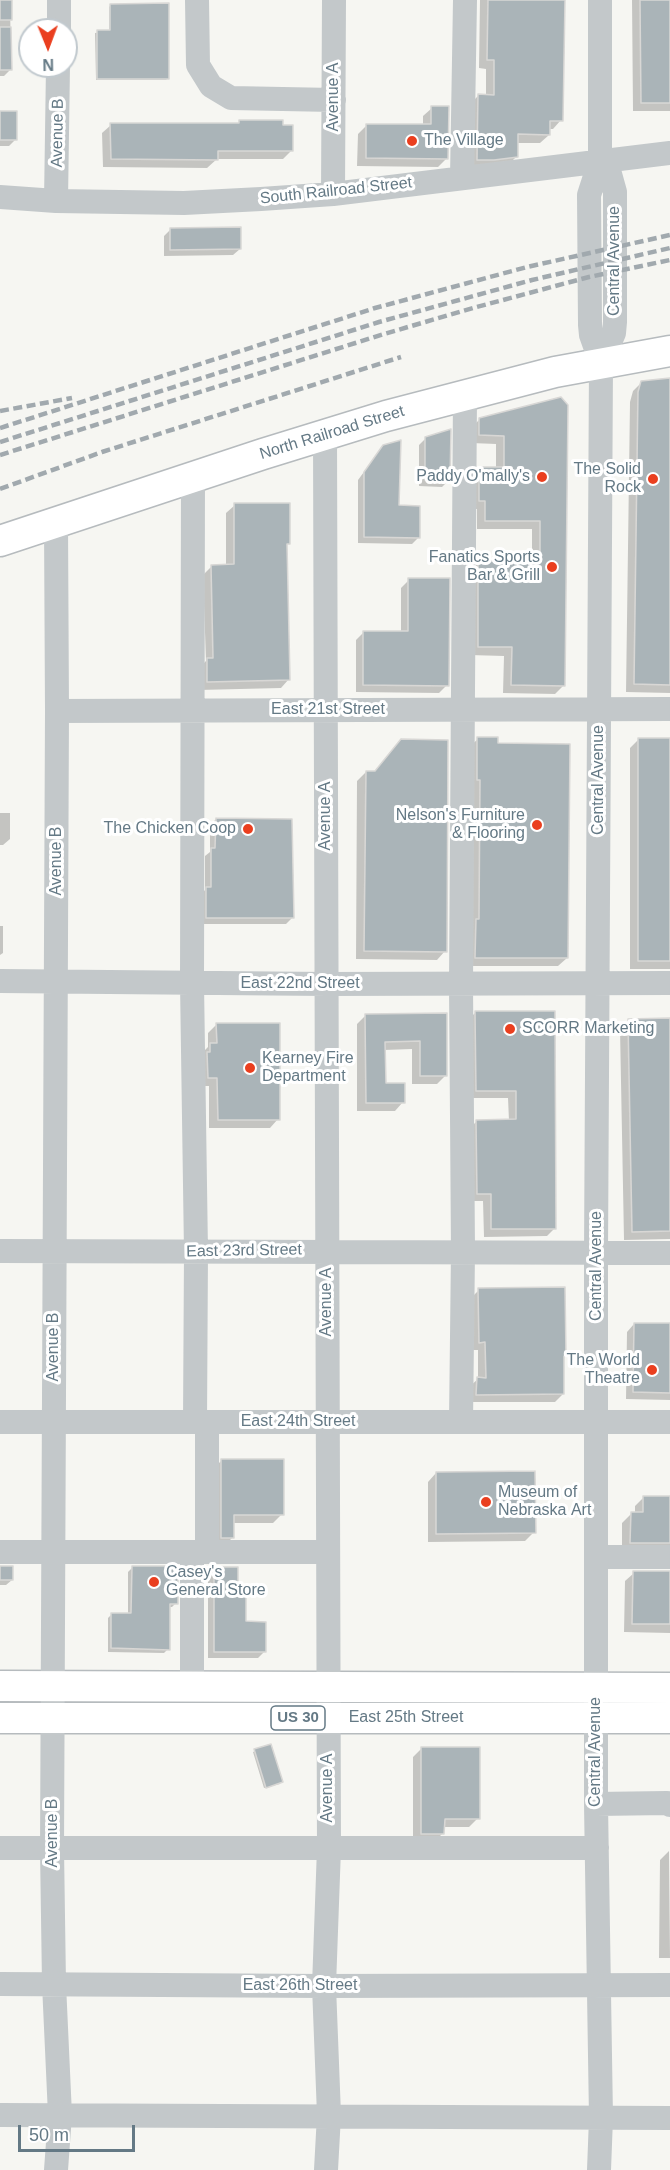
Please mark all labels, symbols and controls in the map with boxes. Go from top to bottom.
north arrow [18,18,78,78]
text: N [42,56,54,73]
street label: Avenue A [324,62,344,132]
street label: Avenue B [48,98,68,168]
place label: The Village [424,131,504,151]
marker: The Village [405,134,419,148]
street label: South Railroad Street [259,173,413,209]
street label: Central Avenue [605,206,625,316]
street label: North Railroad Street [257,402,407,464]
place label: The Solid Rock [573,460,641,498]
place label: Paddy O'mally's [416,467,530,487]
marker: Paddy O'mally's [535,470,549,484]
marker: The Solid Rock [646,472,660,486]
place label: Fanatics Sports Bar & Grill [429,548,540,586]
marker: Fanatics Sports Bar & Grill [545,560,559,574]
street label: East 21st Street [271,700,385,720]
street label: Central Avenue [589,725,609,835]
street label: Avenue A [316,781,336,851]
place label: Nelson's Furniture & Flooring [396,806,525,844]
marker: Nelson's Furniture & Flooring [530,818,544,832]
place label: The Chicken Coop [103,819,236,839]
marker: The Chicken Coop [241,822,255,836]
street label: Avenue B [47,826,67,896]
street label: East 22nd Street [240,974,360,994]
place label: SCORR Marketing [522,1019,654,1039]
marker: SCORR Marketing [503,1022,517,1036]
place label: Kearney Fire Department [262,1049,354,1087]
marker: Kearney Fire Department [243,1061,257,1075]
street label: Central Avenue [587,1211,607,1321]
street label: East 23rd Street [186,1240,302,1262]
street label: Avenue A [317,1267,337,1337]
street label: Avenue B [44,1312,64,1382]
place label: The World Theatre [566,1351,640,1389]
marker: The World Theatre [645,1363,659,1377]
street label: East 24th Street [241,1412,355,1432]
place label: Museum of Nebraska Art [498,1483,591,1521]
marker: Museum of Nebraska Art [479,1495,493,1509]
place label: Casey's General Store [166,1563,266,1601]
marker: Casey's General Store [147,1575,161,1589]
street label: Central Avenue [586,1697,606,1807]
road number: US 30 [271,1706,325,1730]
street label: East 25th Street [349,1708,463,1728]
street label: Avenue A [318,1753,338,1823]
street label: Avenue B [43,1798,63,1868]
street label: East 26th Street [243,1976,357,1996]
scale bar [21,2113,138,2151]
text: 50 m [29,2125,69,2145]

